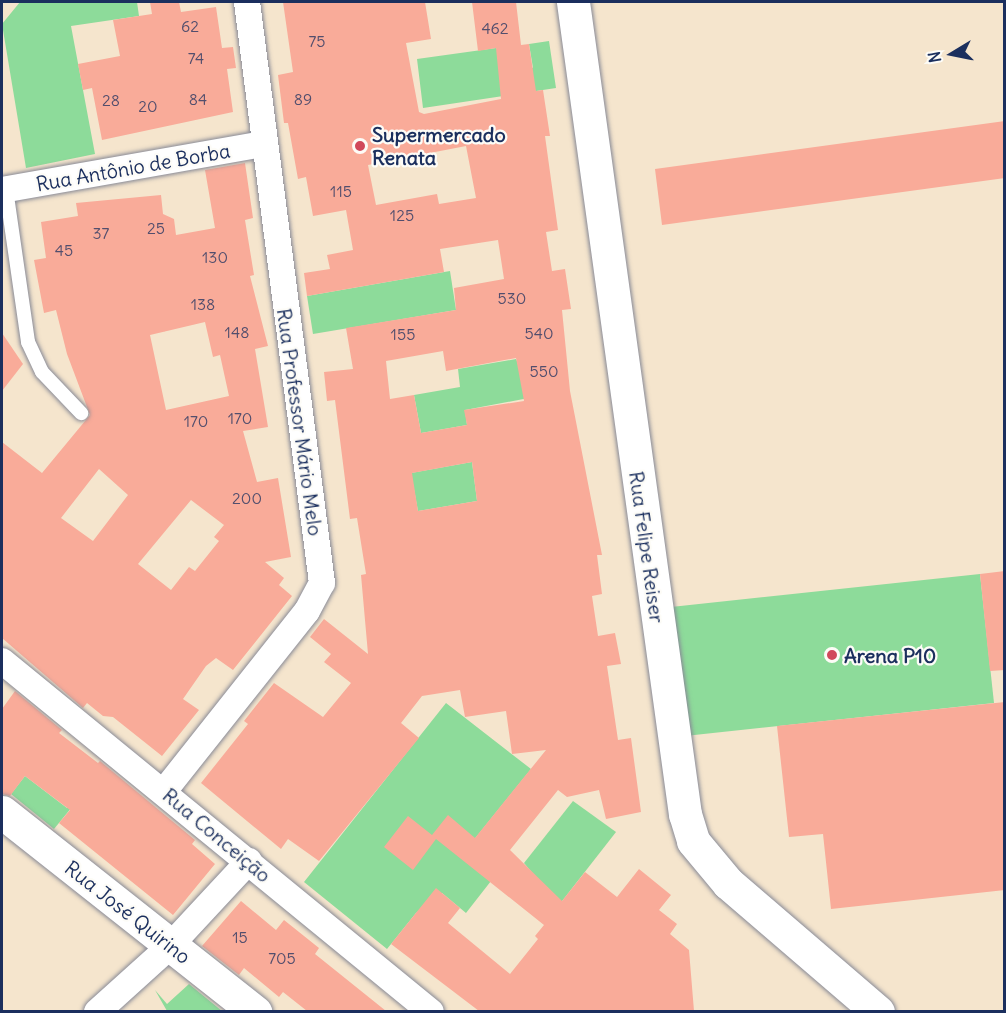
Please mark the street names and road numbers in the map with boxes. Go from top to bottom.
street label: Rua Antônio de Borba [34,138,232,196]
street label: Rua Professor Mário Melo [272,307,328,537]
street label: Rua Felipe Reiser [624,470,670,624]
street label: Rua Conceição [158,783,276,887]
street label: Rua José Quirino [60,855,196,969]

